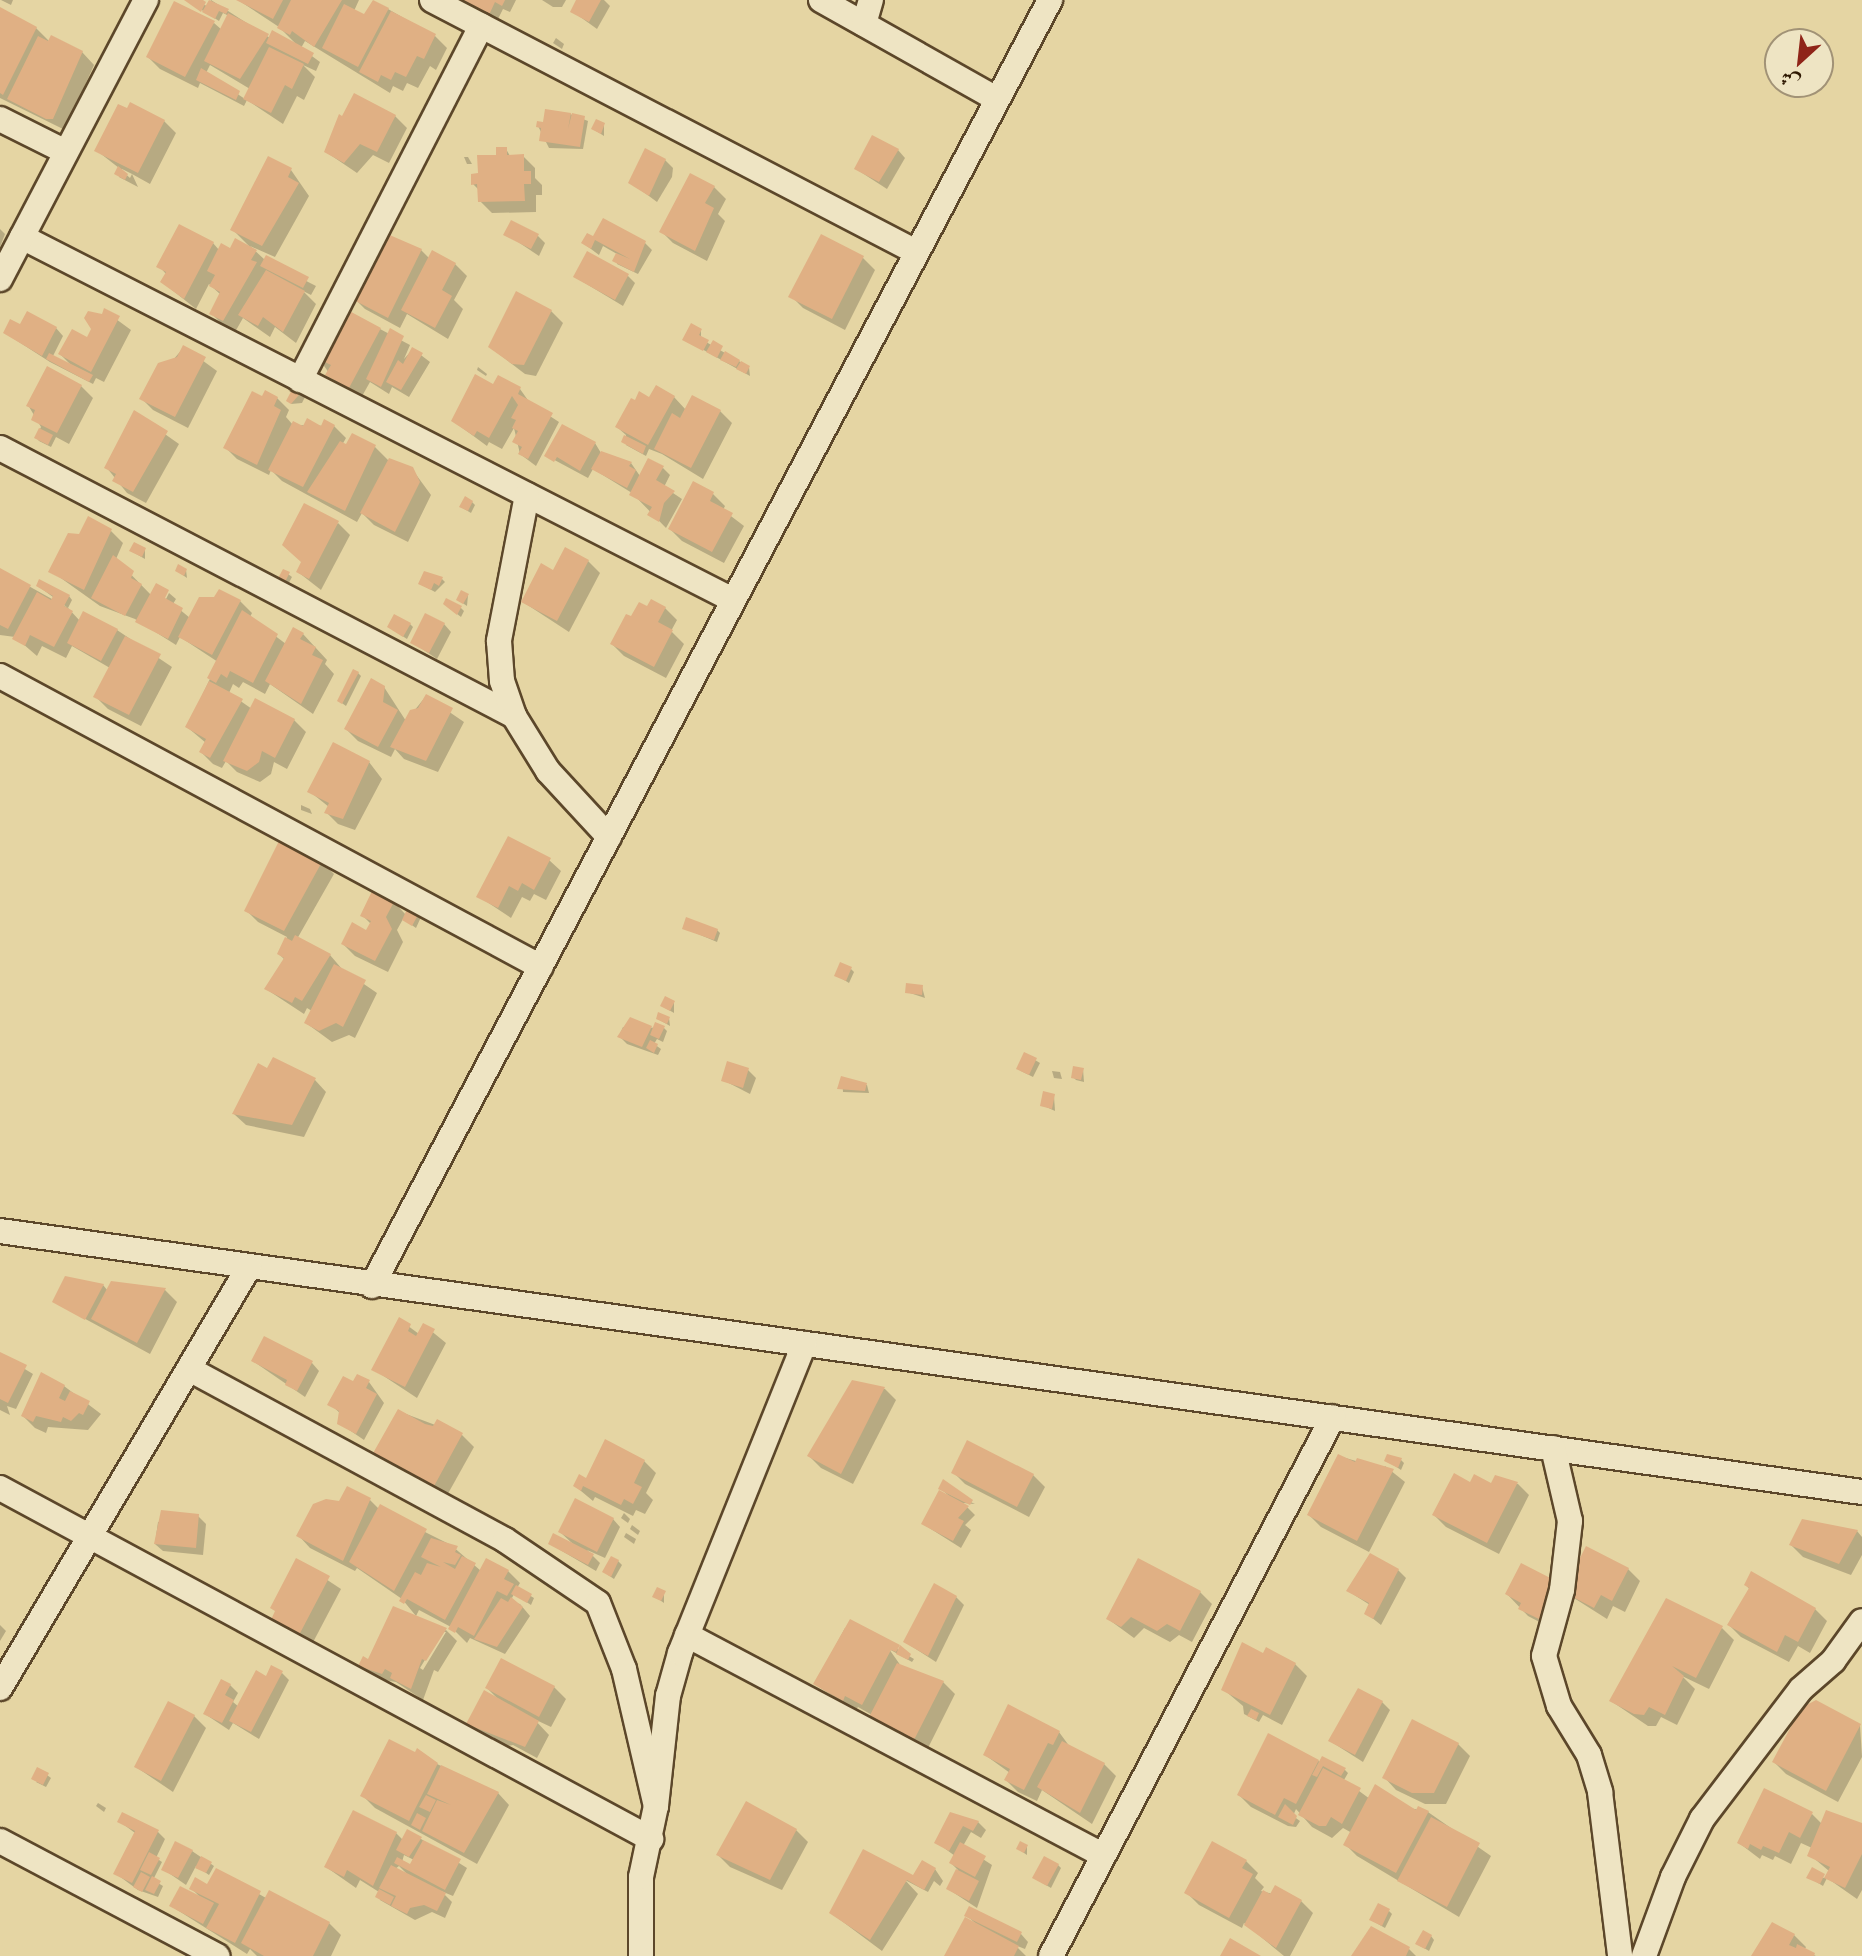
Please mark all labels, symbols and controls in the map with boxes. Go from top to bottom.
north arrow [1764,28,1834,98]
text: ش [1776,64,1805,96]

